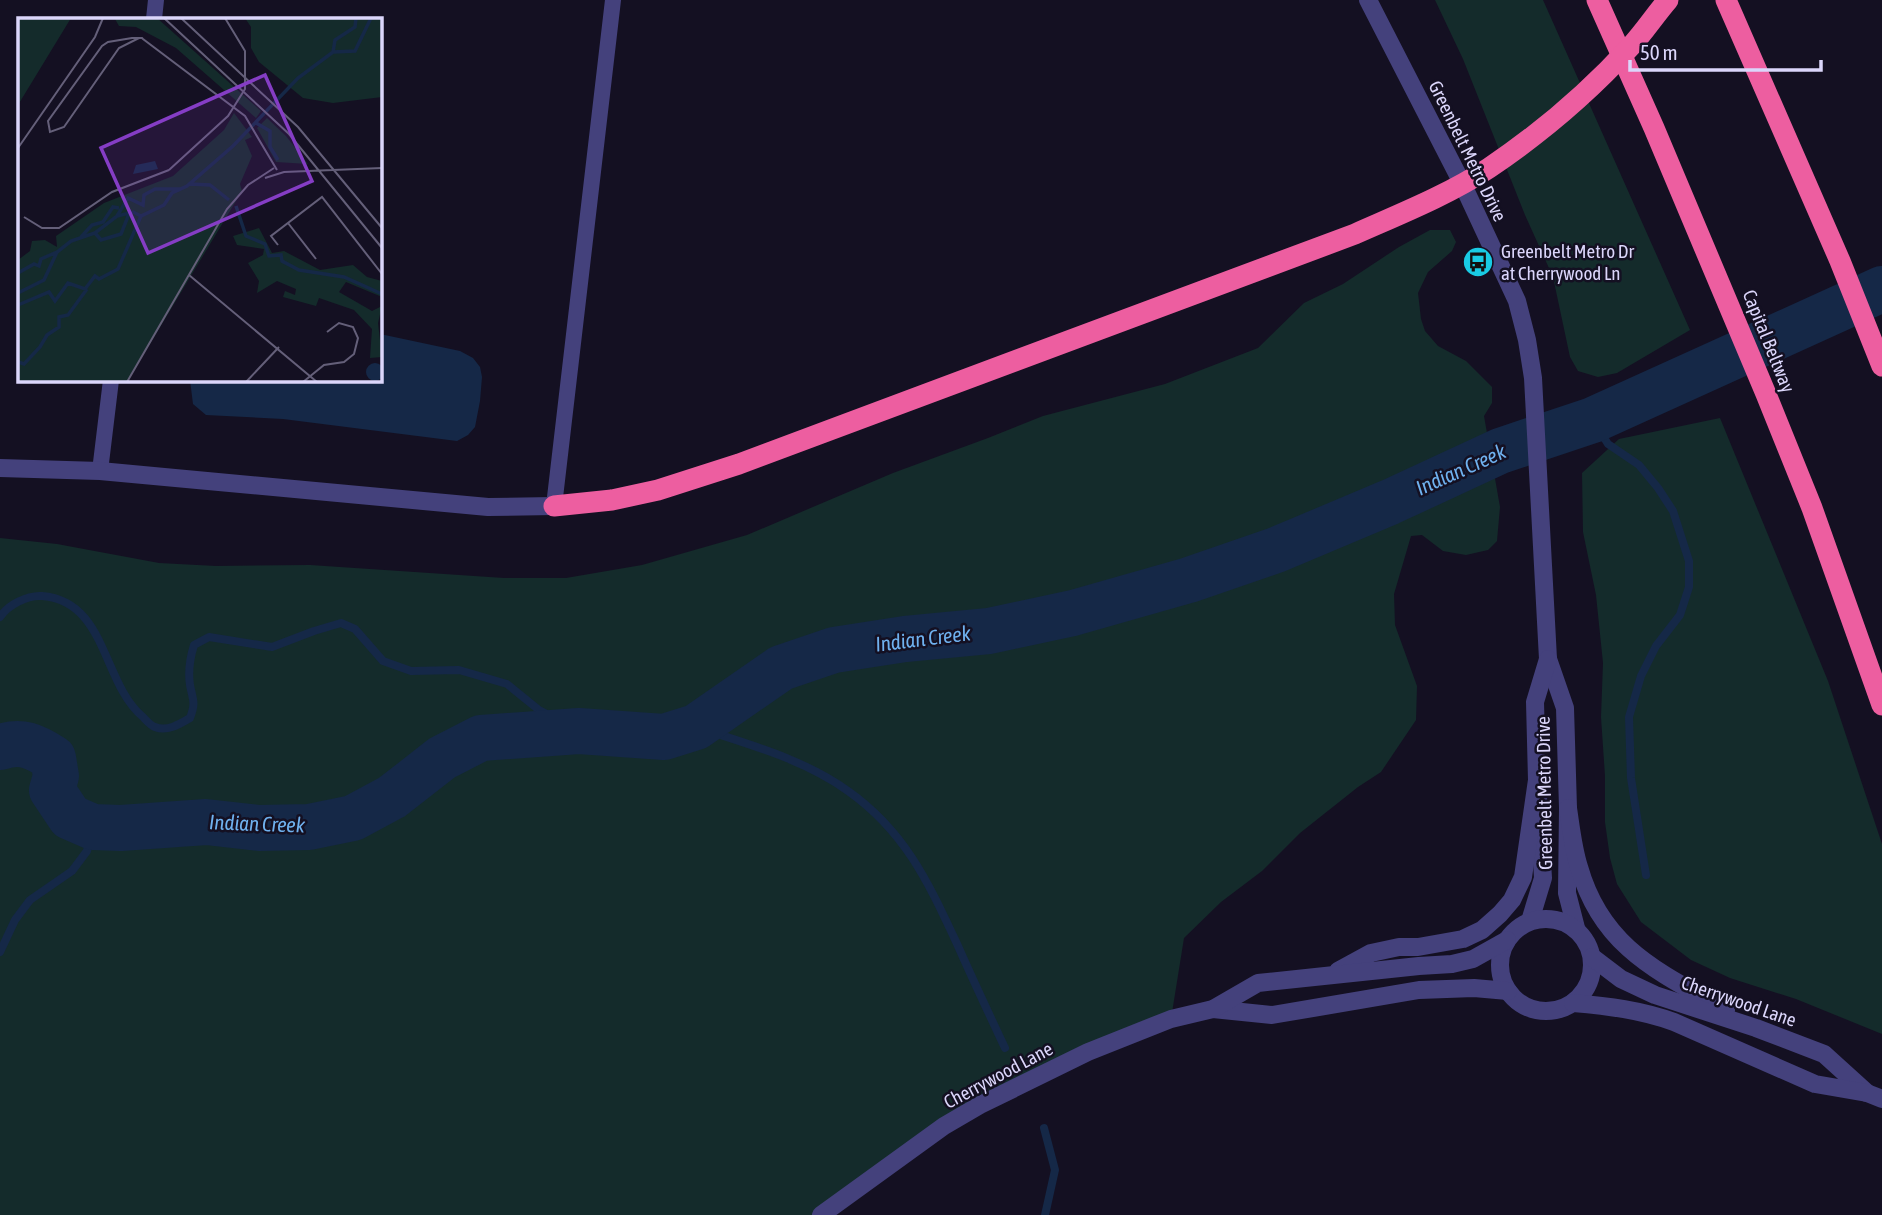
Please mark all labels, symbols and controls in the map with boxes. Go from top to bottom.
inset map [18,18,382,382]
scale bar [1630,28,1821,72]
text: 50 m [1640,40,1678,64]
street label: Greenbelt Metro Drive [1424,77,1512,225]
place label: Greenbelt Metro Dr at Cherrywood Ln [1501,240,1634,284]
bus stop icon: Greenbelt Metro Dr at Cherrywood Ln [1461,245,1495,279]
street label: Capital Beltway [1738,286,1800,396]
water label: Indian Creek [1412,438,1510,500]
water label: Indian Creek [874,620,973,656]
street label: Greenbelt Metro Drive [1532,716,1556,870]
water label: Indian Creek [209,809,306,837]
street label: Cherrywood Lane [1679,971,1799,1031]
street label: Cherrywood Lane [940,1037,1056,1113]

